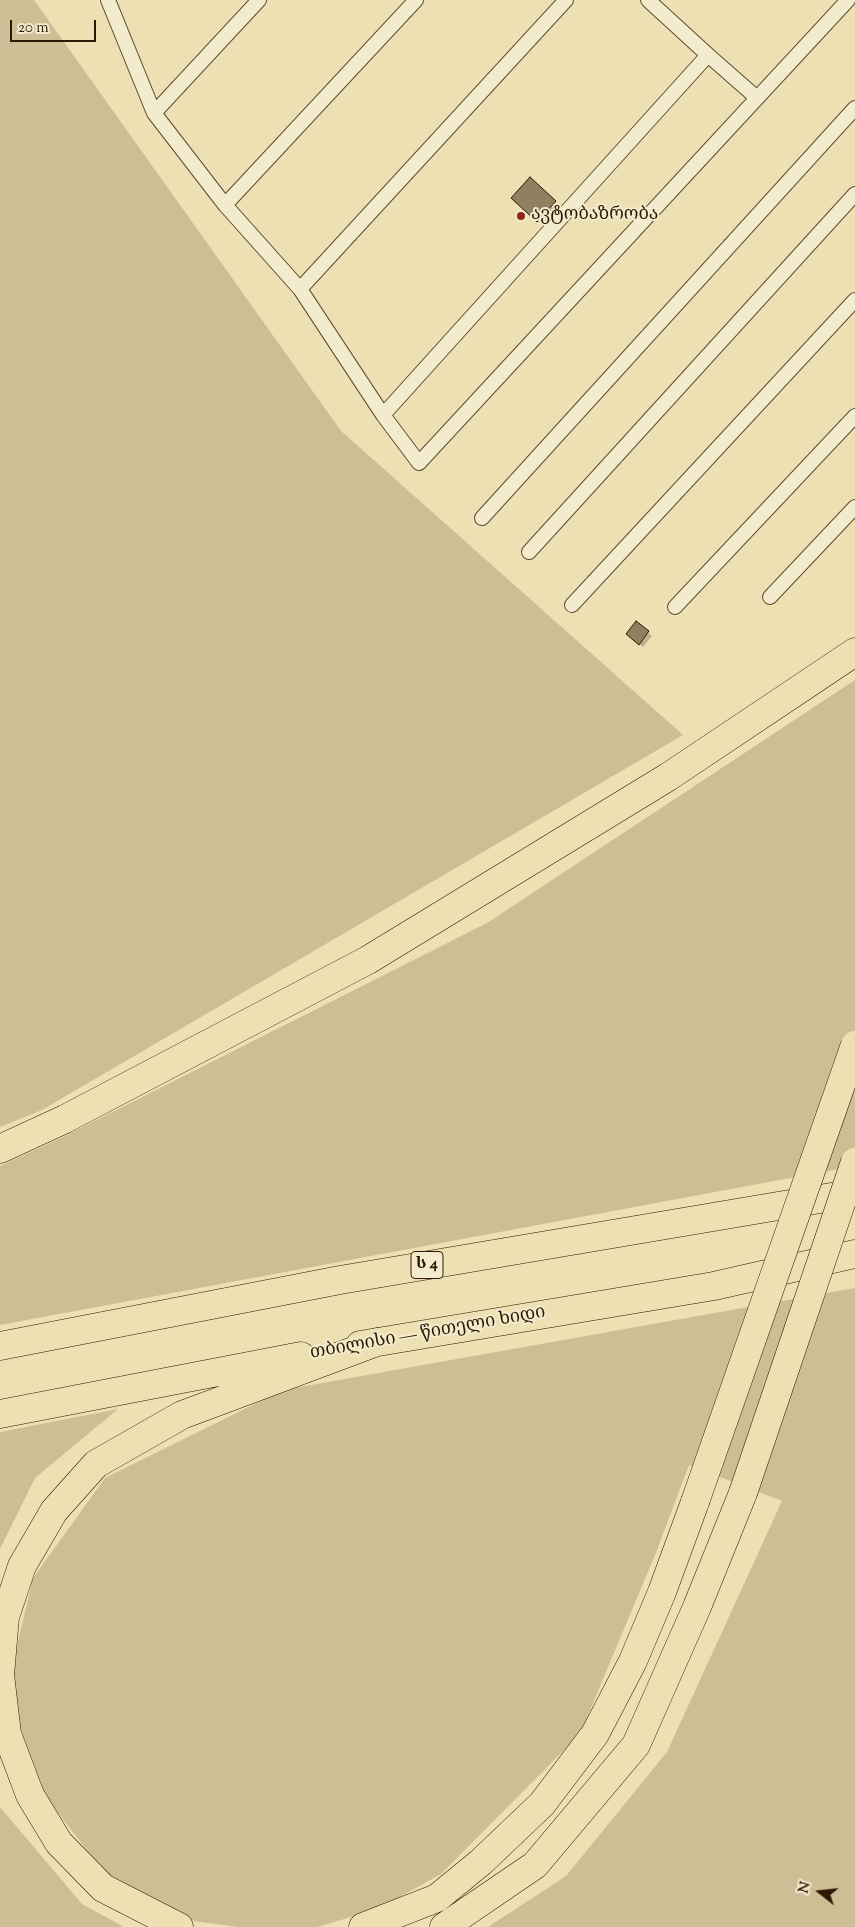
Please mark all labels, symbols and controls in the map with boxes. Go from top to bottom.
scale bar [12,10,99,42]
text: 20 m [18,18,49,39]
place label: ავტობაზრობა [531,205,658,227]
marker: ავტობაზრობა [515,210,527,222]
road number: ს 4 [411,1252,443,1278]
street label: თბილისი — წითელი ხიდი [309,1303,547,1365]
north arrow [795,1867,845,1917]
text: N [794,1880,817,1896]

